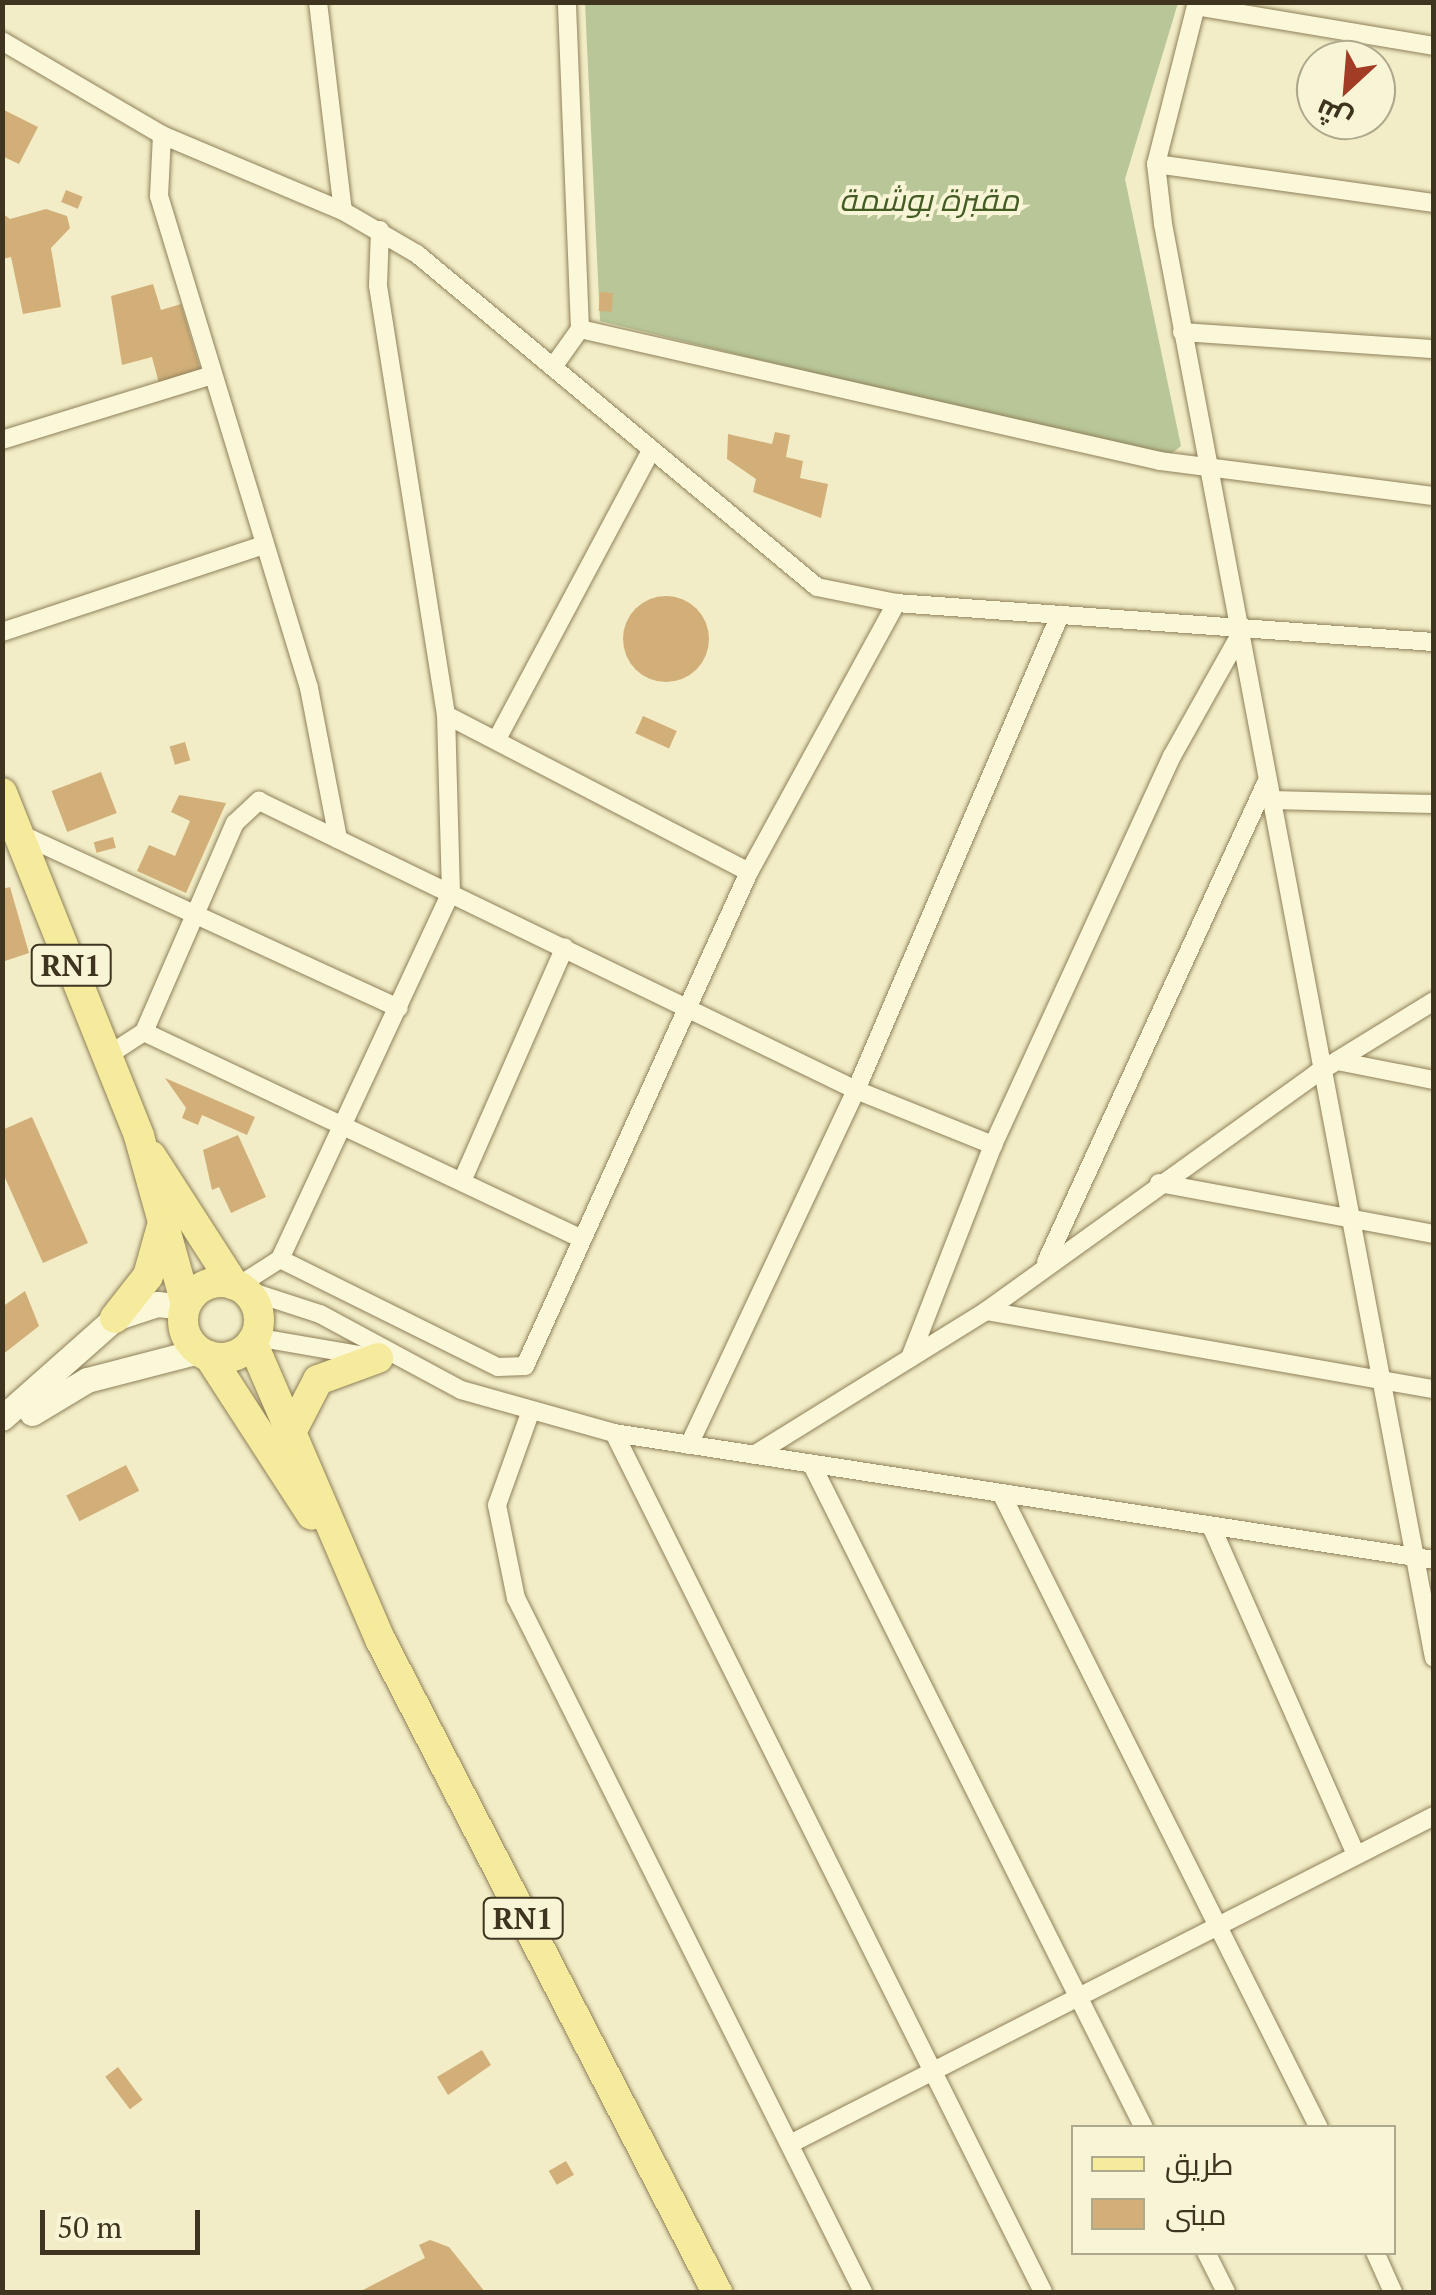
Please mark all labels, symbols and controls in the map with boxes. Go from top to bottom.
north arrow [1296,40,1396,140]
text: ش [1309,91,1358,140]
park label: مقبرة بوشمة [839,180,1019,218]
road number: RN1 [28,940,114,990]
road number: RN1 [480,1893,566,1943]
legend [1071,2125,1396,2255]
text: طريق [1165,2144,1234,2184]
scale bar [45,2190,205,2252]
text: مبنى [1165,2194,1226,2234]
text: 50 m [57,2207,122,2247]

